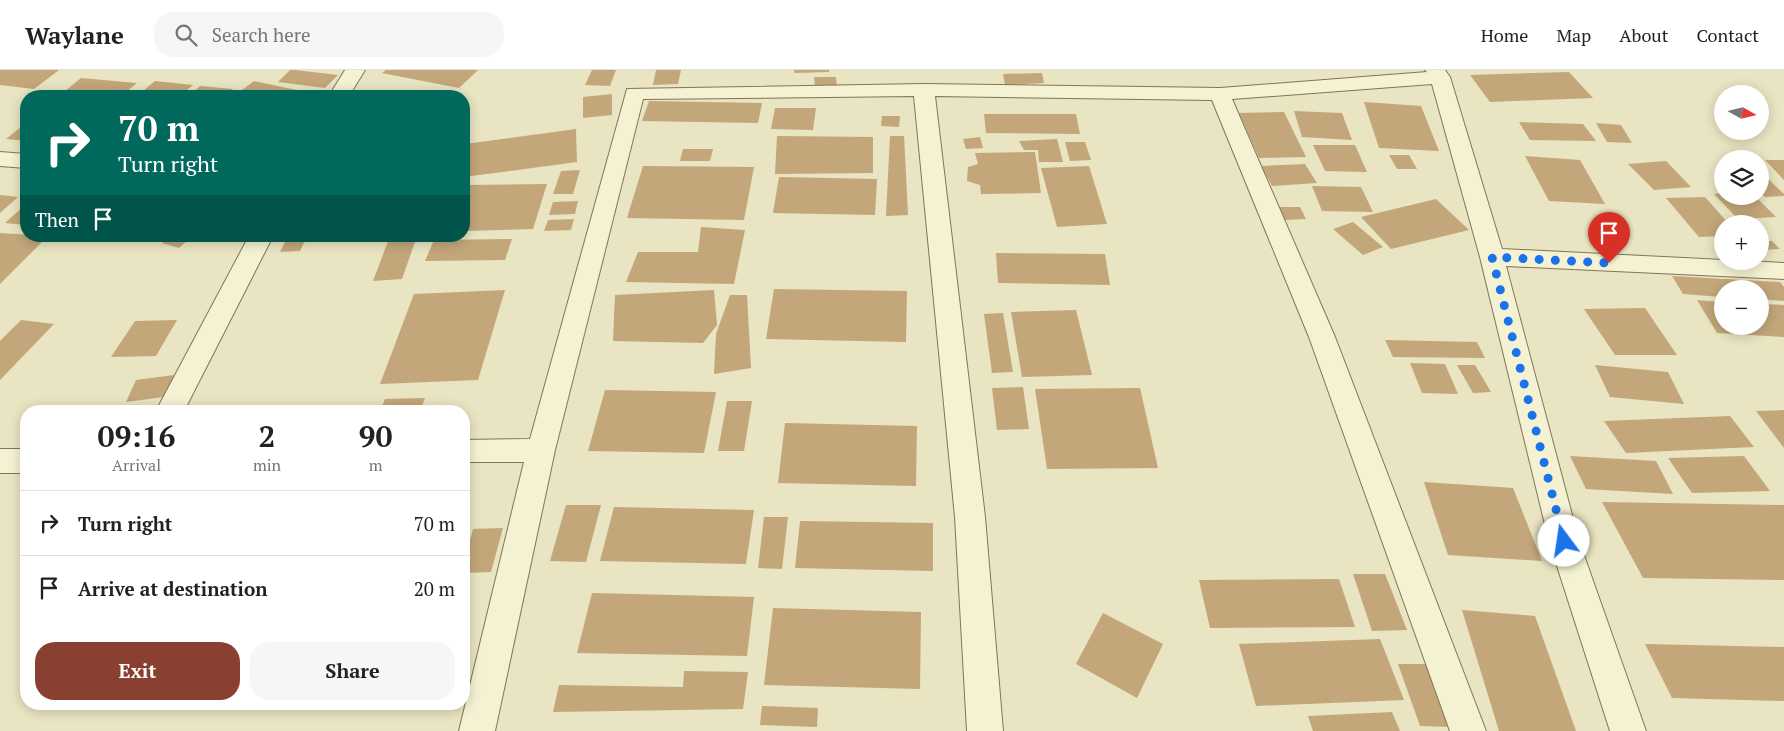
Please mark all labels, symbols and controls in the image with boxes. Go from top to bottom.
search box [154,12,504,57]
text: Waylane [25,19,124,51]
icon: search [172,21,200,49]
text: Search here [212,22,311,47]
text: Home [1481,23,1528,47]
text: Map [1556,23,1591,47]
text: About [1619,23,1668,47]
text: Contact [1696,23,1759,47]
north arrow [1714,85,1769,140]
map controls [1714,85,1769,335]
text: 70 m [118,105,199,151]
icon: right [35,110,100,175]
text: Turn right [118,149,218,178]
button: layers [1714,150,1769,205]
icon: arrive [89,205,117,233]
text: Then [35,207,79,232]
pin [1588,212,1630,263]
button: + [1714,215,1769,270]
icon: arrive [1595,219,1623,247]
button: − [1714,280,1769,335]
text: 09:16 [97,416,176,456]
text: 2 [259,416,276,456]
text: 90 [359,416,393,456]
text: Arrival [112,454,161,476]
text: min [253,454,281,476]
text: m [369,454,382,476]
icon: right [35,509,63,537]
text: Turn right [78,511,172,536]
text: 70 m [414,511,455,536]
position arrow [1537,514,1589,566]
icon: arrive [35,574,63,602]
text: Arrive at destination [78,576,267,601]
text: 20 m [414,576,455,601]
button: Exit [35,642,240,700]
button: Share [250,642,455,700]

